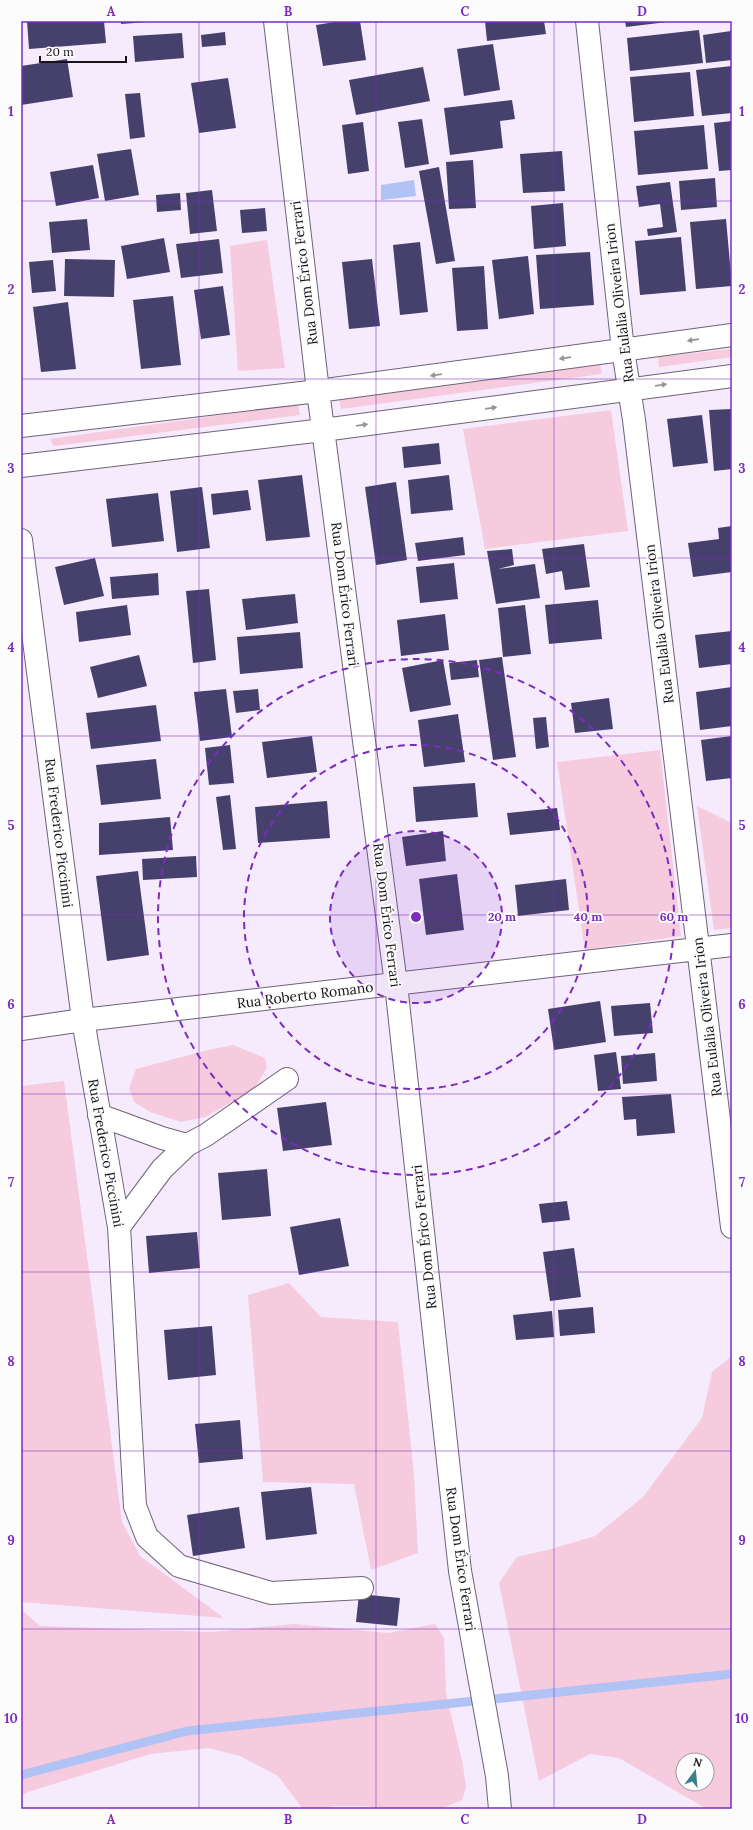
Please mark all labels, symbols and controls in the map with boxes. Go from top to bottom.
text: A [107,3,116,20]
text: B [284,3,293,20]
text: C [461,3,470,20]
text: D [637,3,647,20]
scale bar [40,38,126,64]
text: 20 m [46,44,74,59]
text: 1 [8,103,14,120]
text: 1 [739,103,745,120]
street label: Rua Dom Érico Ferrari [286,200,322,346]
street label: Rua Eulalia Oliveira Irion [600,222,638,384]
text: 2 [8,281,15,298]
text: 2 [739,281,746,298]
one-way arrow [687,337,699,343]
one-way arrow [558,355,571,361]
one-way arrow [430,372,442,378]
one-way arrow [655,382,667,389]
one-way arrow [485,405,497,411]
one-way arrow [356,422,368,428]
text: 3 [7,460,15,477]
text: 3 [738,460,746,477]
street label: Rua Dom Érico Ferrari [327,521,363,667]
street label: Rua Eulalia Oliveira Irion [640,543,678,705]
text: 4 [7,639,15,656]
text: 4 [738,639,746,656]
street label: Rua Frederico Piccinini [41,757,77,909]
text: 5 [7,817,15,834]
text: 5 [738,817,746,834]
street label: Rua Dom Érico Ferrari [369,842,405,988]
text: 20 m [488,909,516,924]
text: 40 m [574,909,602,924]
text: 60 m [660,909,688,924]
centre of rings [409,910,423,924]
street label: Rua Eulalia Oliveira Irion [688,936,726,1098]
street label: Rua Roberto Romano [236,978,374,1012]
text: 6 [7,996,15,1013]
text: 6 [738,996,746,1013]
street label: Rua Frederico Piccinini [84,1077,128,1229]
street label: Rua Dom Érico Ferrari [407,1164,441,1310]
text: 7 [8,1174,14,1191]
text: 7 [739,1174,745,1191]
text: 8 [7,1353,15,1370]
text: 8 [738,1353,746,1370]
street label: Rua Dom Érico Ferrari [442,1486,480,1632]
text: 9 [7,1532,15,1549]
text: 9 [738,1532,746,1549]
text: 10 [4,1710,18,1727]
text: 10 [735,1710,749,1727]
north arrow [675,1752,715,1792]
text: N [692,1754,704,1770]
text: A [107,1811,116,1828]
text: B [284,1811,293,1828]
text: C [461,1811,470,1828]
text: D [637,1811,647,1828]

